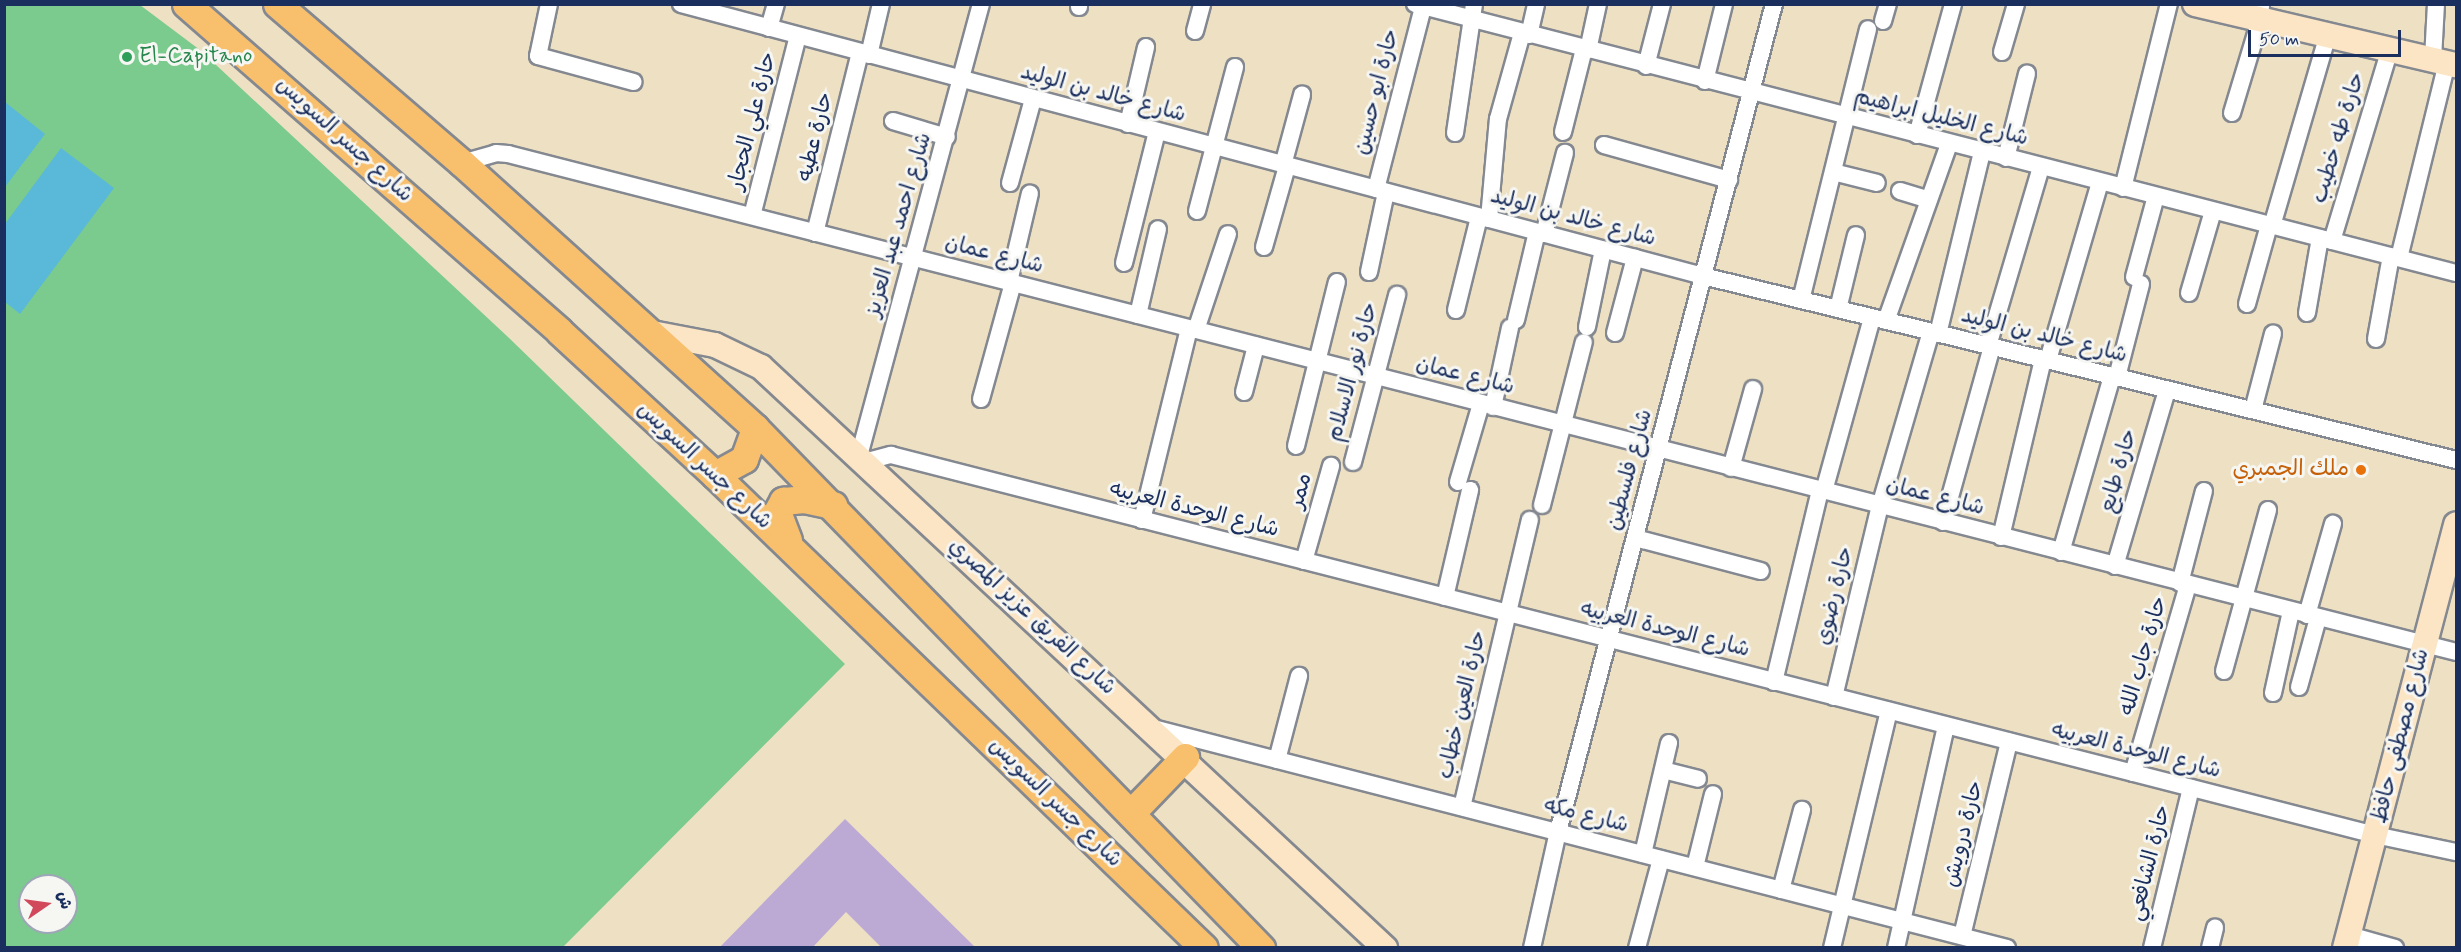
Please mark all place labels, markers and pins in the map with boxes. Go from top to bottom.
place label: El-Capitano [139,44,252,70]
marker: El-Capitano [120,50,134,64]
place label: ملك الجمبري [2233,457,2349,483]
marker: ملك الجمبري [2354,463,2368,477]

